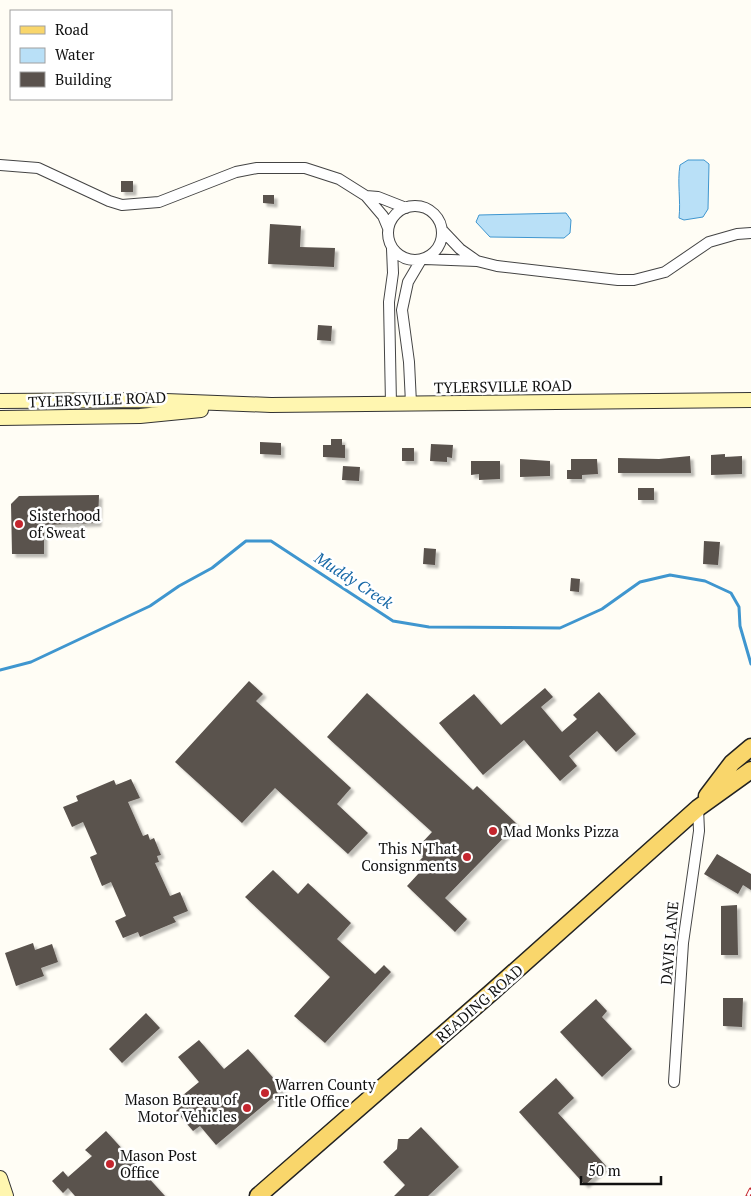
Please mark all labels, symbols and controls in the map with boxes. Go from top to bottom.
legend [10,10,172,100]
text: Road [55,19,88,39]
text: Water [55,44,95,64]
text: Building [55,69,113,89]
street label: TYLERSVILLE ROAD [434,375,572,397]
street label: TYLERSVILLE ROAD [28,387,166,411]
place label: Sisterhood of Sweat [29,505,101,542]
marker: Sisterhood of Sweat [13,518,25,530]
water label: Muddy Creek [310,546,398,614]
place label: Mad Monks Pizza [503,821,619,841]
marker: Mad Monks Pizza [487,825,499,837]
place label: This N That Consignments [361,838,457,875]
marker: This N That Consignments [461,851,473,863]
street label: DAVIS LANE [655,900,683,986]
street label: READING ROAD [431,959,527,1047]
place label: Warren County Title Office [275,1074,376,1111]
marker: Warren County Title Office [259,1087,271,1099]
place label: Mason Bureau of Motor Vehicles [125,1089,238,1126]
marker: Mason Bureau of Motor Vehicles [241,1102,253,1114]
place label: Mason Post Office [120,1145,197,1182]
scale bar [581,1154,661,1186]
marker: Mason Post Office [104,1158,116,1170]
text: 50 m [588,1160,621,1180]

